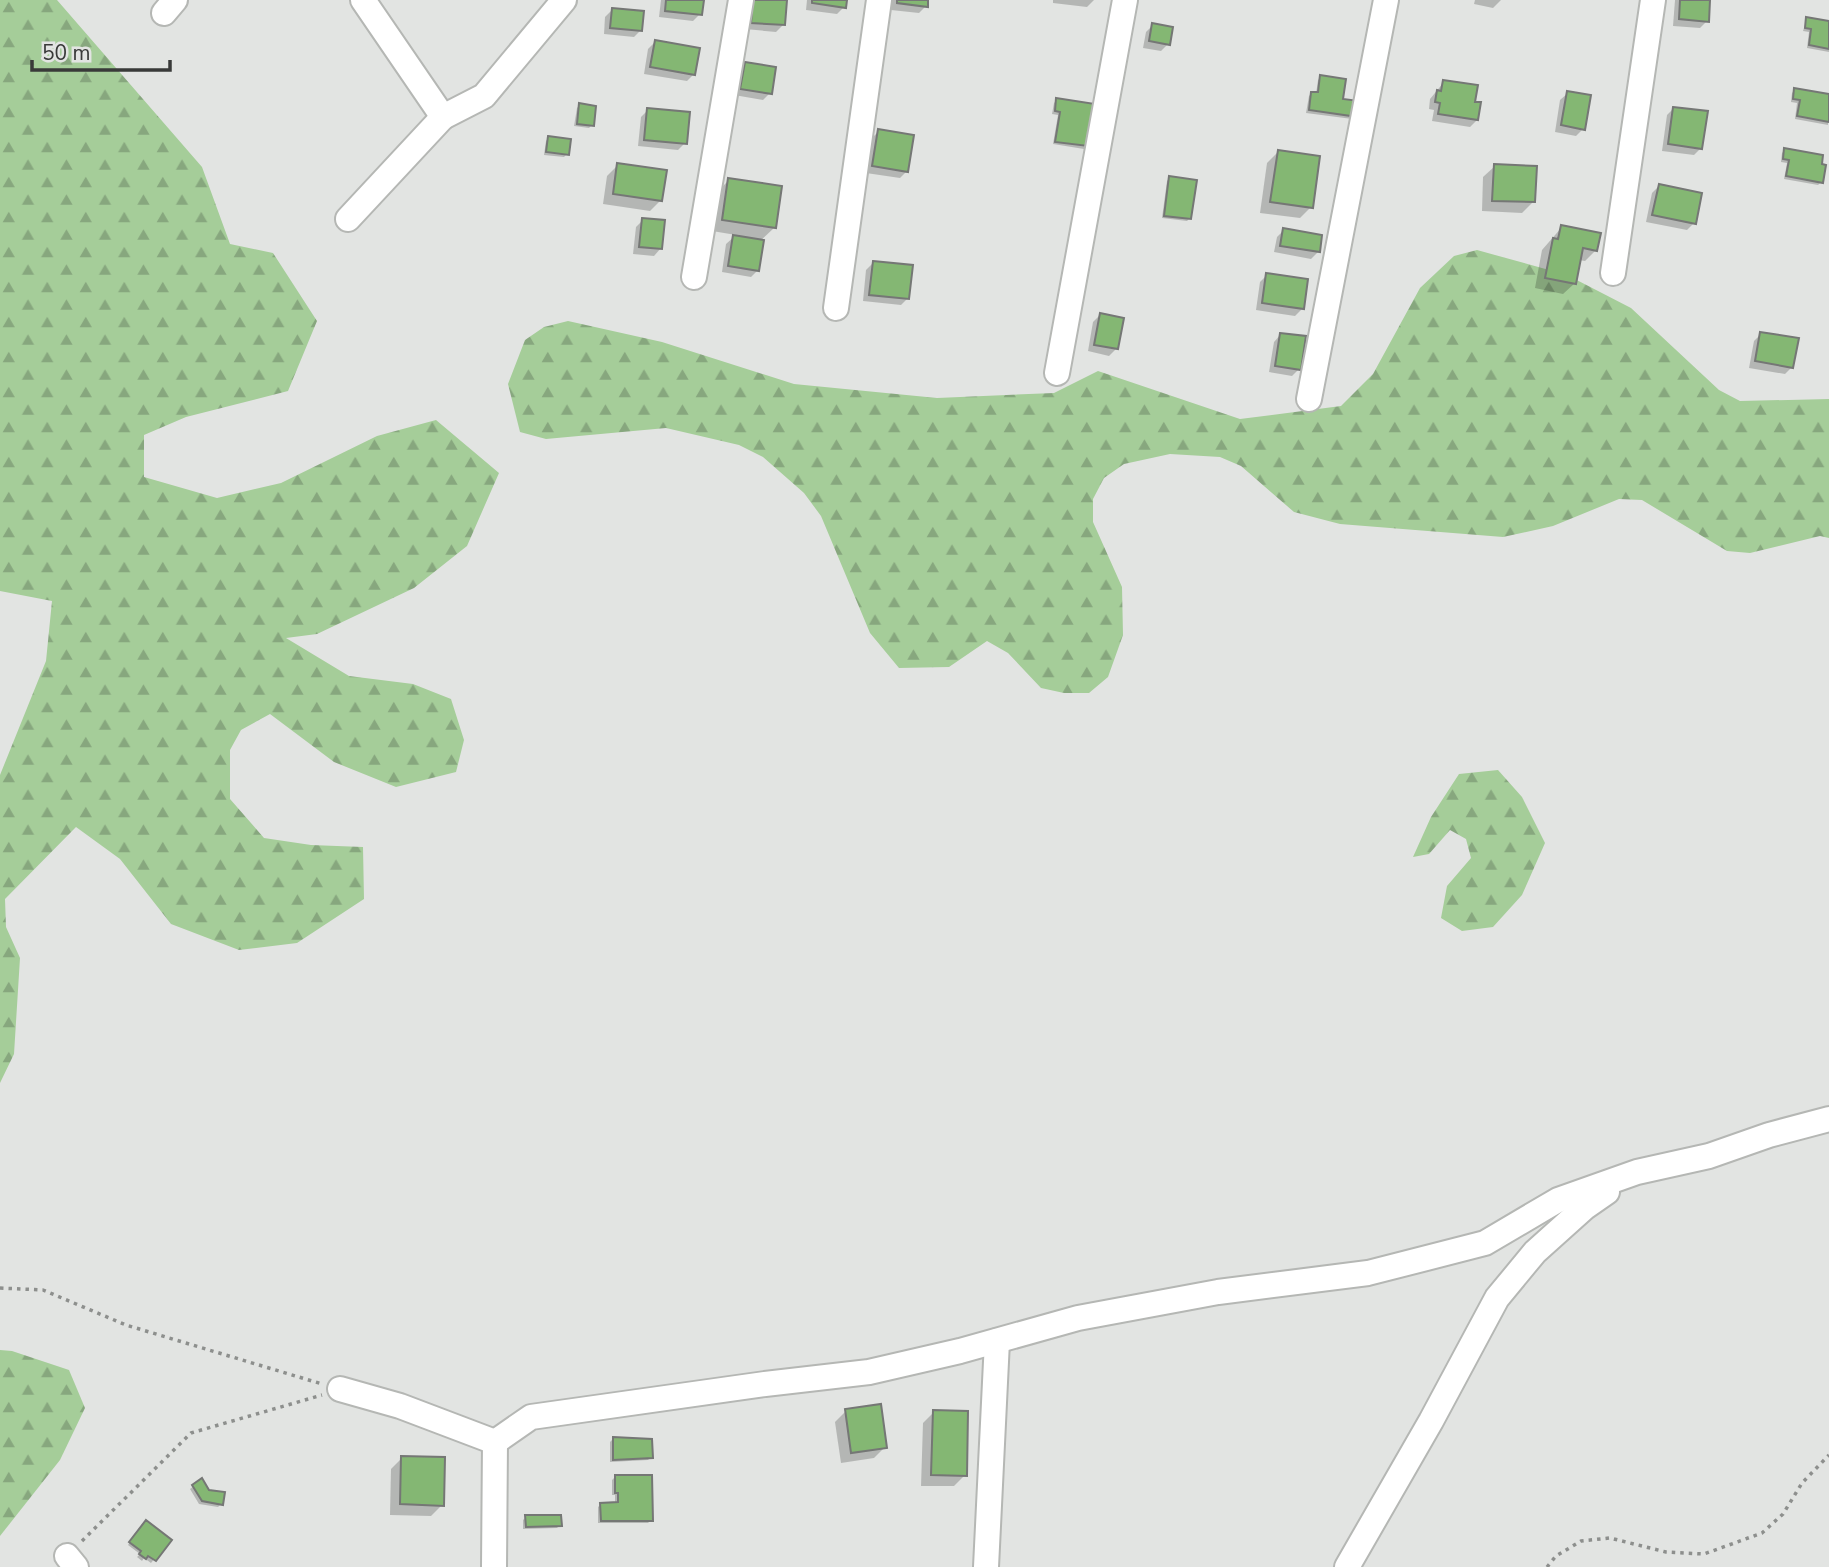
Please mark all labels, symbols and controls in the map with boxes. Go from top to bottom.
scale bar [32,28,170,72]
text: 50 m [42,39,91,67]

